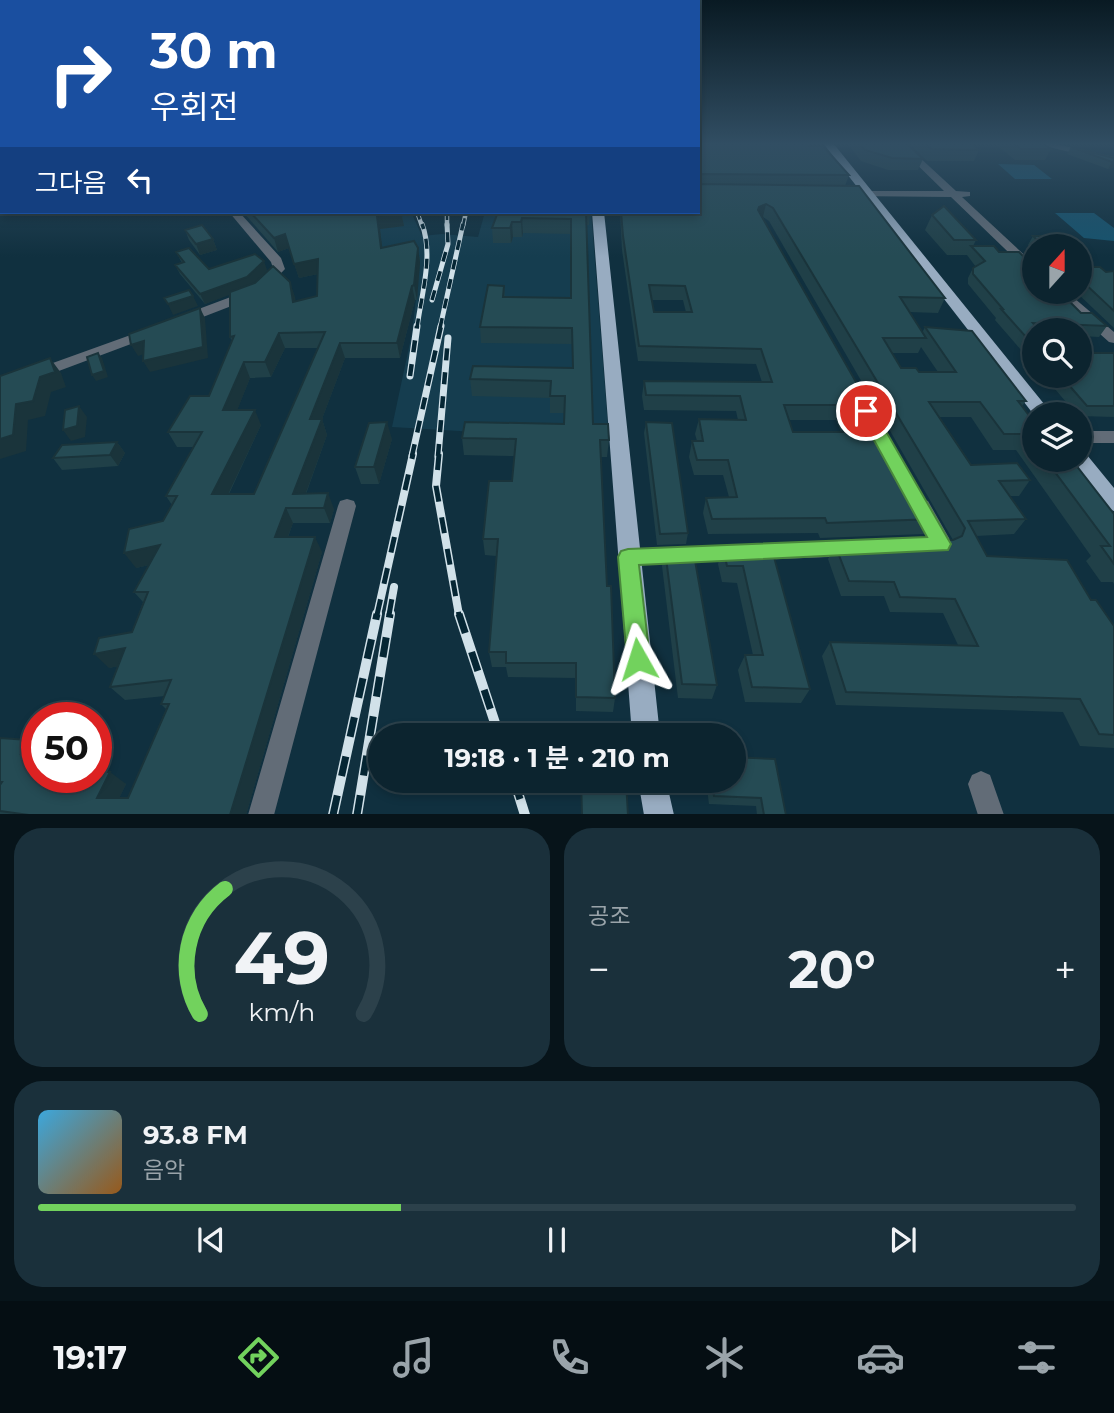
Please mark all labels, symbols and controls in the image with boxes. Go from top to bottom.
text: 30 m [150,21,278,80]
icon: right [35,28,126,119]
text: 우회전 [150,87,238,126]
icon: left [121,161,159,199]
text: 그다음 [35,167,107,199]
north arrow [1022,234,1092,304]
map controls [1022,234,1092,472]
button: search [1022,318,1092,388]
pin [836,381,896,441]
icon: arrive [847,392,885,430]
button: layers [1022,402,1092,472]
position arrow [601,622,675,696]
speed limit sign: 50 [21,702,112,793]
text: 19:18 · 1 분 · 210 m [444,742,670,774]
text: 공조 [588,902,630,930]
text: 49 [234,914,330,1002]
text: 20° [788,938,876,1001]
text: − [588,946,610,993]
text: + [1054,946,1076,993]
text: km/h [249,996,315,1026]
text: 93.8 FM [143,1119,248,1151]
text: 음악 [143,1156,185,1184]
icon: previous [192,1221,230,1259]
icon: pause [538,1221,576,1259]
icon: next [884,1221,922,1259]
icon: directions [234,1333,283,1382]
icon: music [389,1333,438,1382]
icon: phone [545,1333,594,1382]
icon: climate [700,1333,749,1382]
icon: car [856,1333,905,1382]
icon: filters [1012,1333,1061,1382]
text: 19:17 [53,1338,127,1377]

